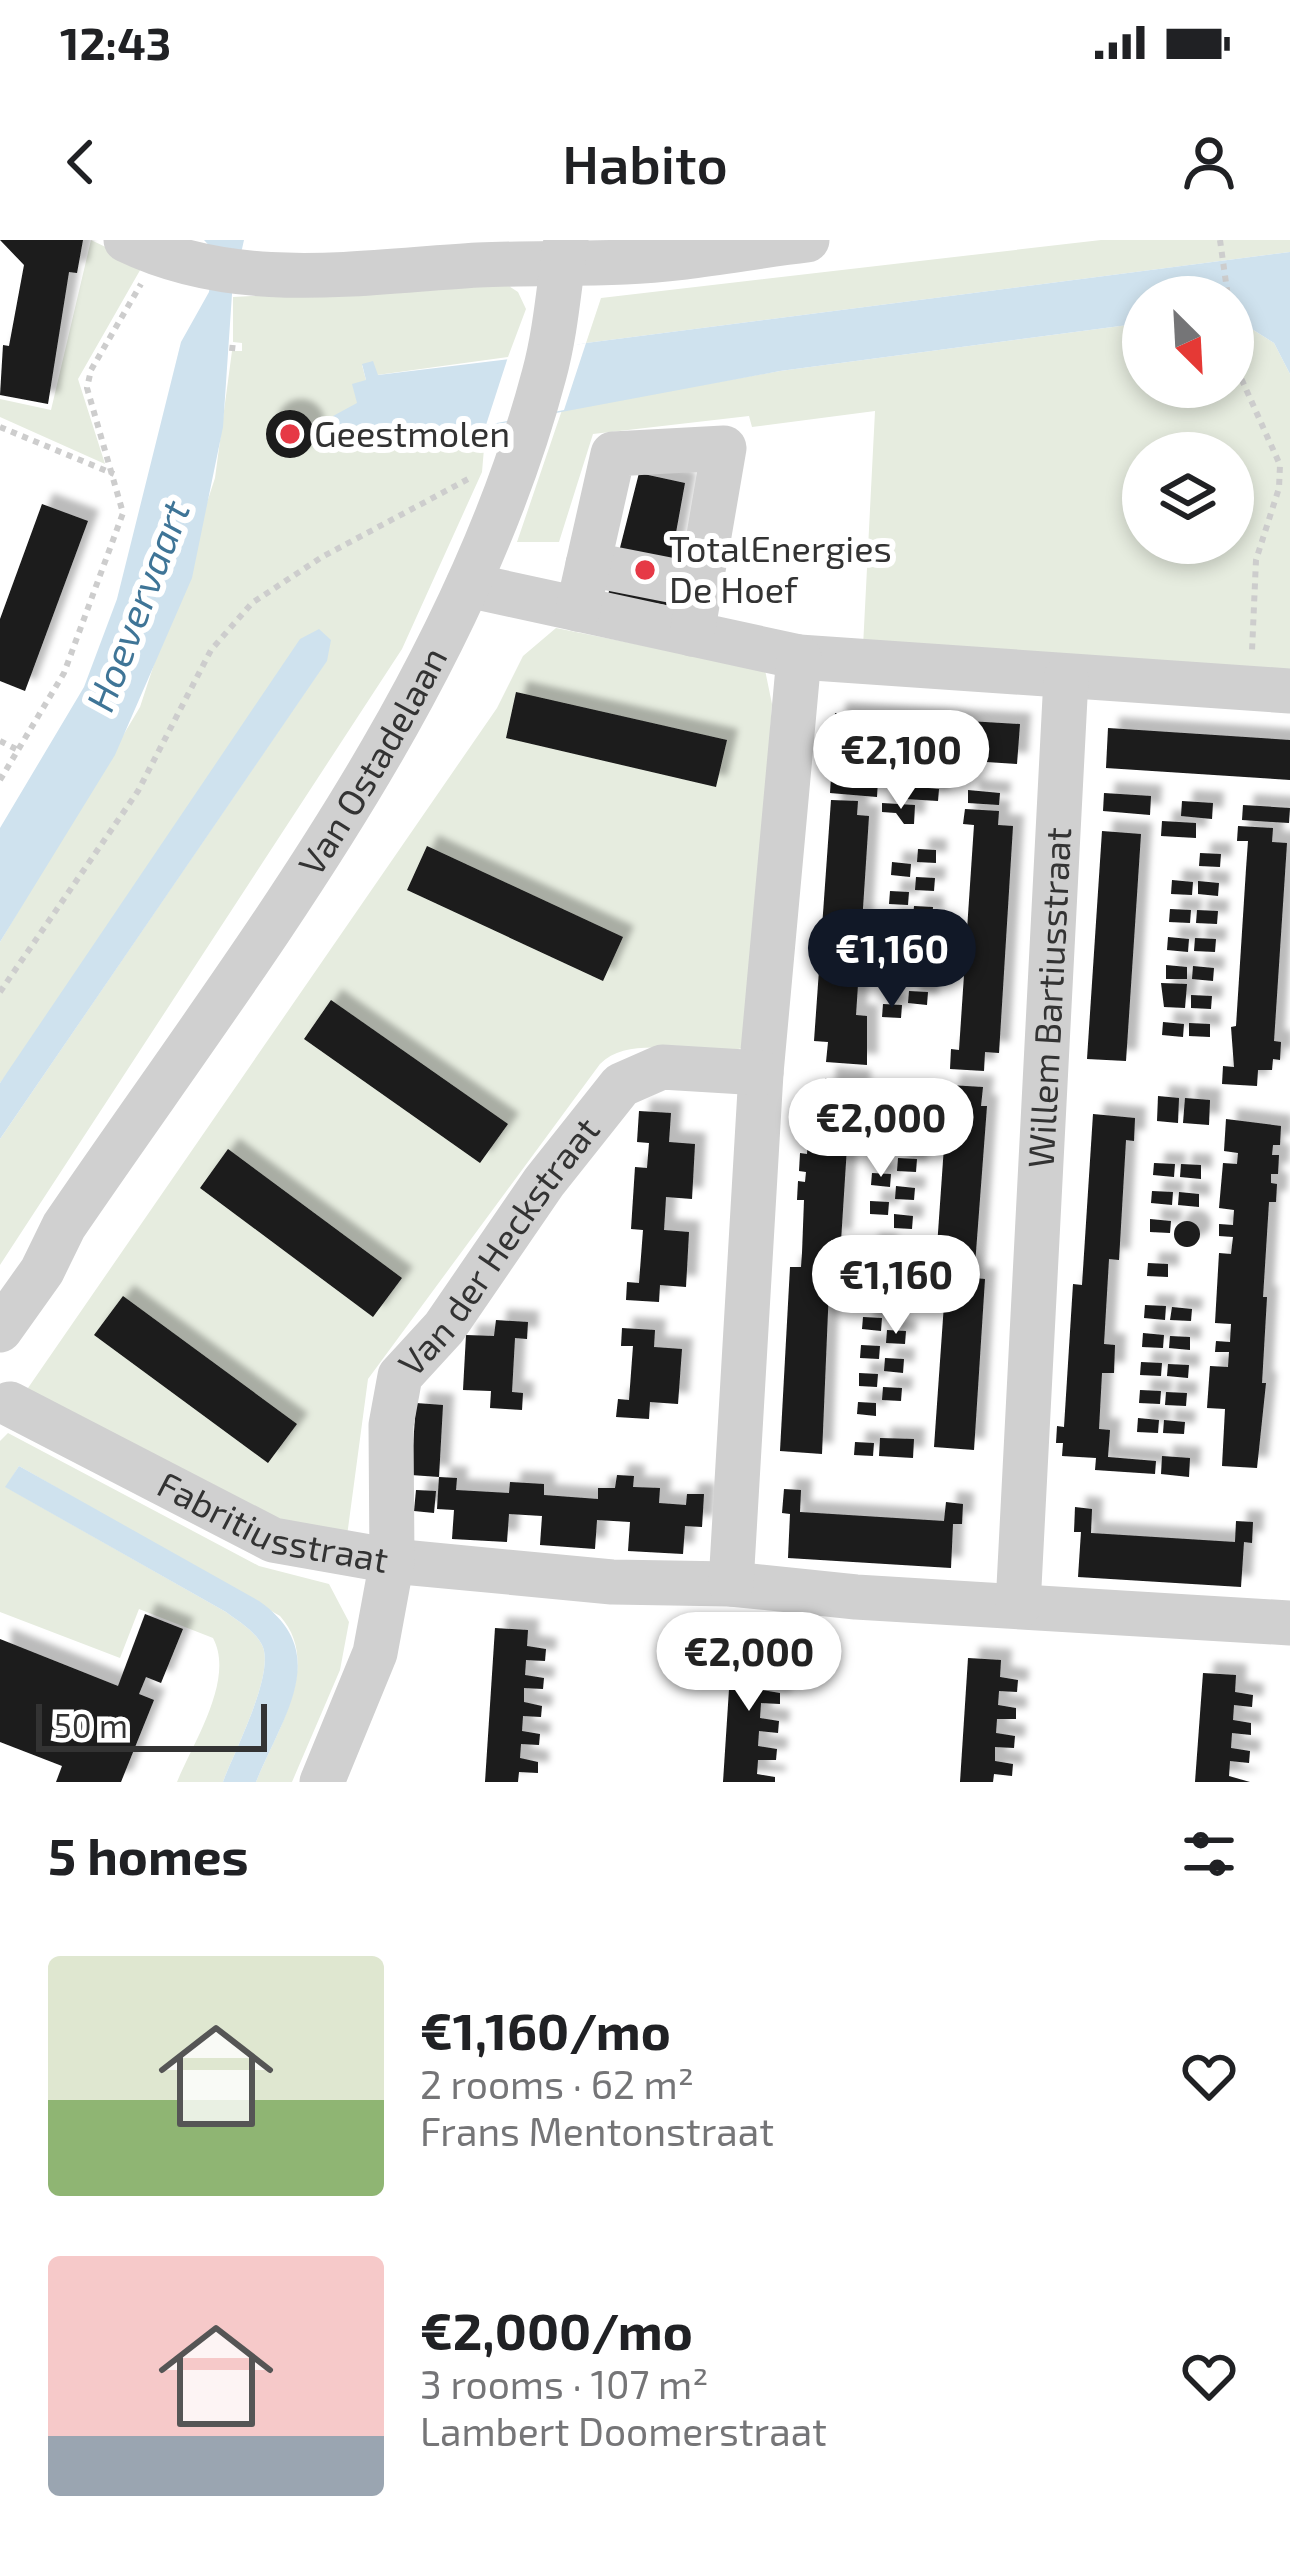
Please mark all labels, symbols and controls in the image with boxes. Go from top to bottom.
text: 12:43 [60,15,171,69]
icon: back [48,129,114,195]
icon: person [1176,129,1242,195]
text: Habito [562,130,728,195]
north arrow [1122,276,1254,408]
map controls [1122,276,1254,564]
place label: Geestmolen [314,411,510,454]
marker: Geestmolen [277,421,303,447]
button: layers [1122,432,1254,564]
water label: Hoevervaart [75,493,198,717]
place label: TotalEnergies De Hoef [669,526,892,610]
marker: TotalEnergies De Hoef [632,557,658,583]
street label: Van Ostadelaan [288,639,455,882]
pin: €2,100 [803,710,999,812]
text: €2,100 [840,725,962,772]
street label: Willem Bartiusstraat [1018,826,1078,1169]
pin: €1,160 [794,909,990,1011]
text: €1,160 [835,924,949,971]
pin: €2,000 [783,1078,979,1180]
text: €2,000 [816,1093,946,1140]
street label: Van der Heckstraat [388,1108,607,1384]
pin: €1,160 [798,1235,994,1337]
text: €1,160 [839,1250,953,1297]
street label: Fabritiusstraat [151,1461,392,1580]
pin: €2,000 [651,1612,847,1714]
text: €2,000 [684,1627,814,1674]
scale bar [36,1698,267,1751]
text: 50 m [54,1705,128,1745]
icon: filters [1176,1821,1242,1887]
text: 5 homes [48,1824,249,1885]
text: €1,160/mo [420,1999,671,2060]
icon: home [144,2004,288,2148]
icon: heart [1176,2043,1242,2109]
text: 2 rooms · 62 m² [420,2060,694,2107]
text: Frans Mentonstraat [420,2107,774,2154]
text: €2,000/mo [420,2299,693,2360]
icon: home [144,2304,288,2448]
icon: heart [1176,2343,1242,2409]
text: 3 rooms · 107 m² [420,2360,708,2407]
text: Lambert Doomerstraat [420,2407,827,2454]

